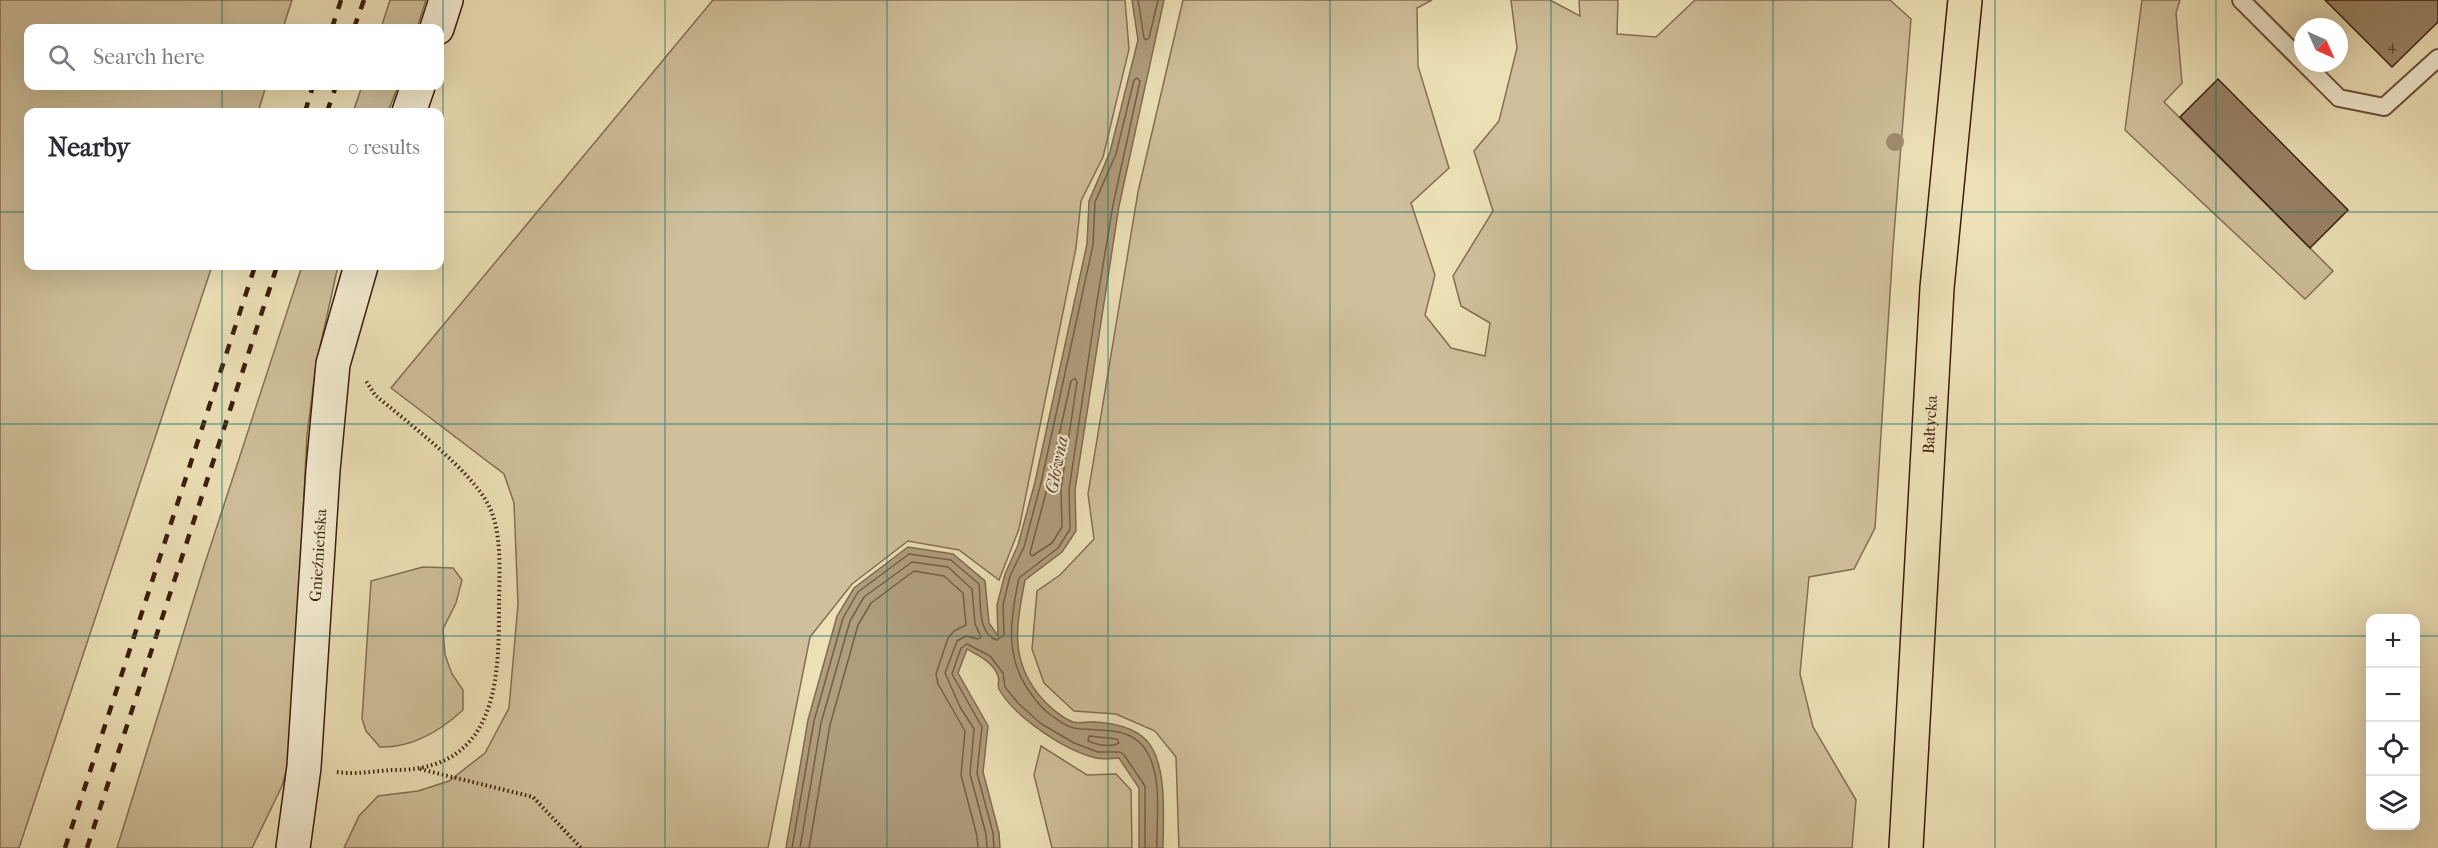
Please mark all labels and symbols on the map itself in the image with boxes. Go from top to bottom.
north arrow [2294,18,2348,72]
house number: 4 [2388,37,2397,54]
street label: Bałtycka [1918,394,1941,455]
water label: Główna [1041,435,1073,495]
street label: Gnieźnieńska [305,508,330,602]

